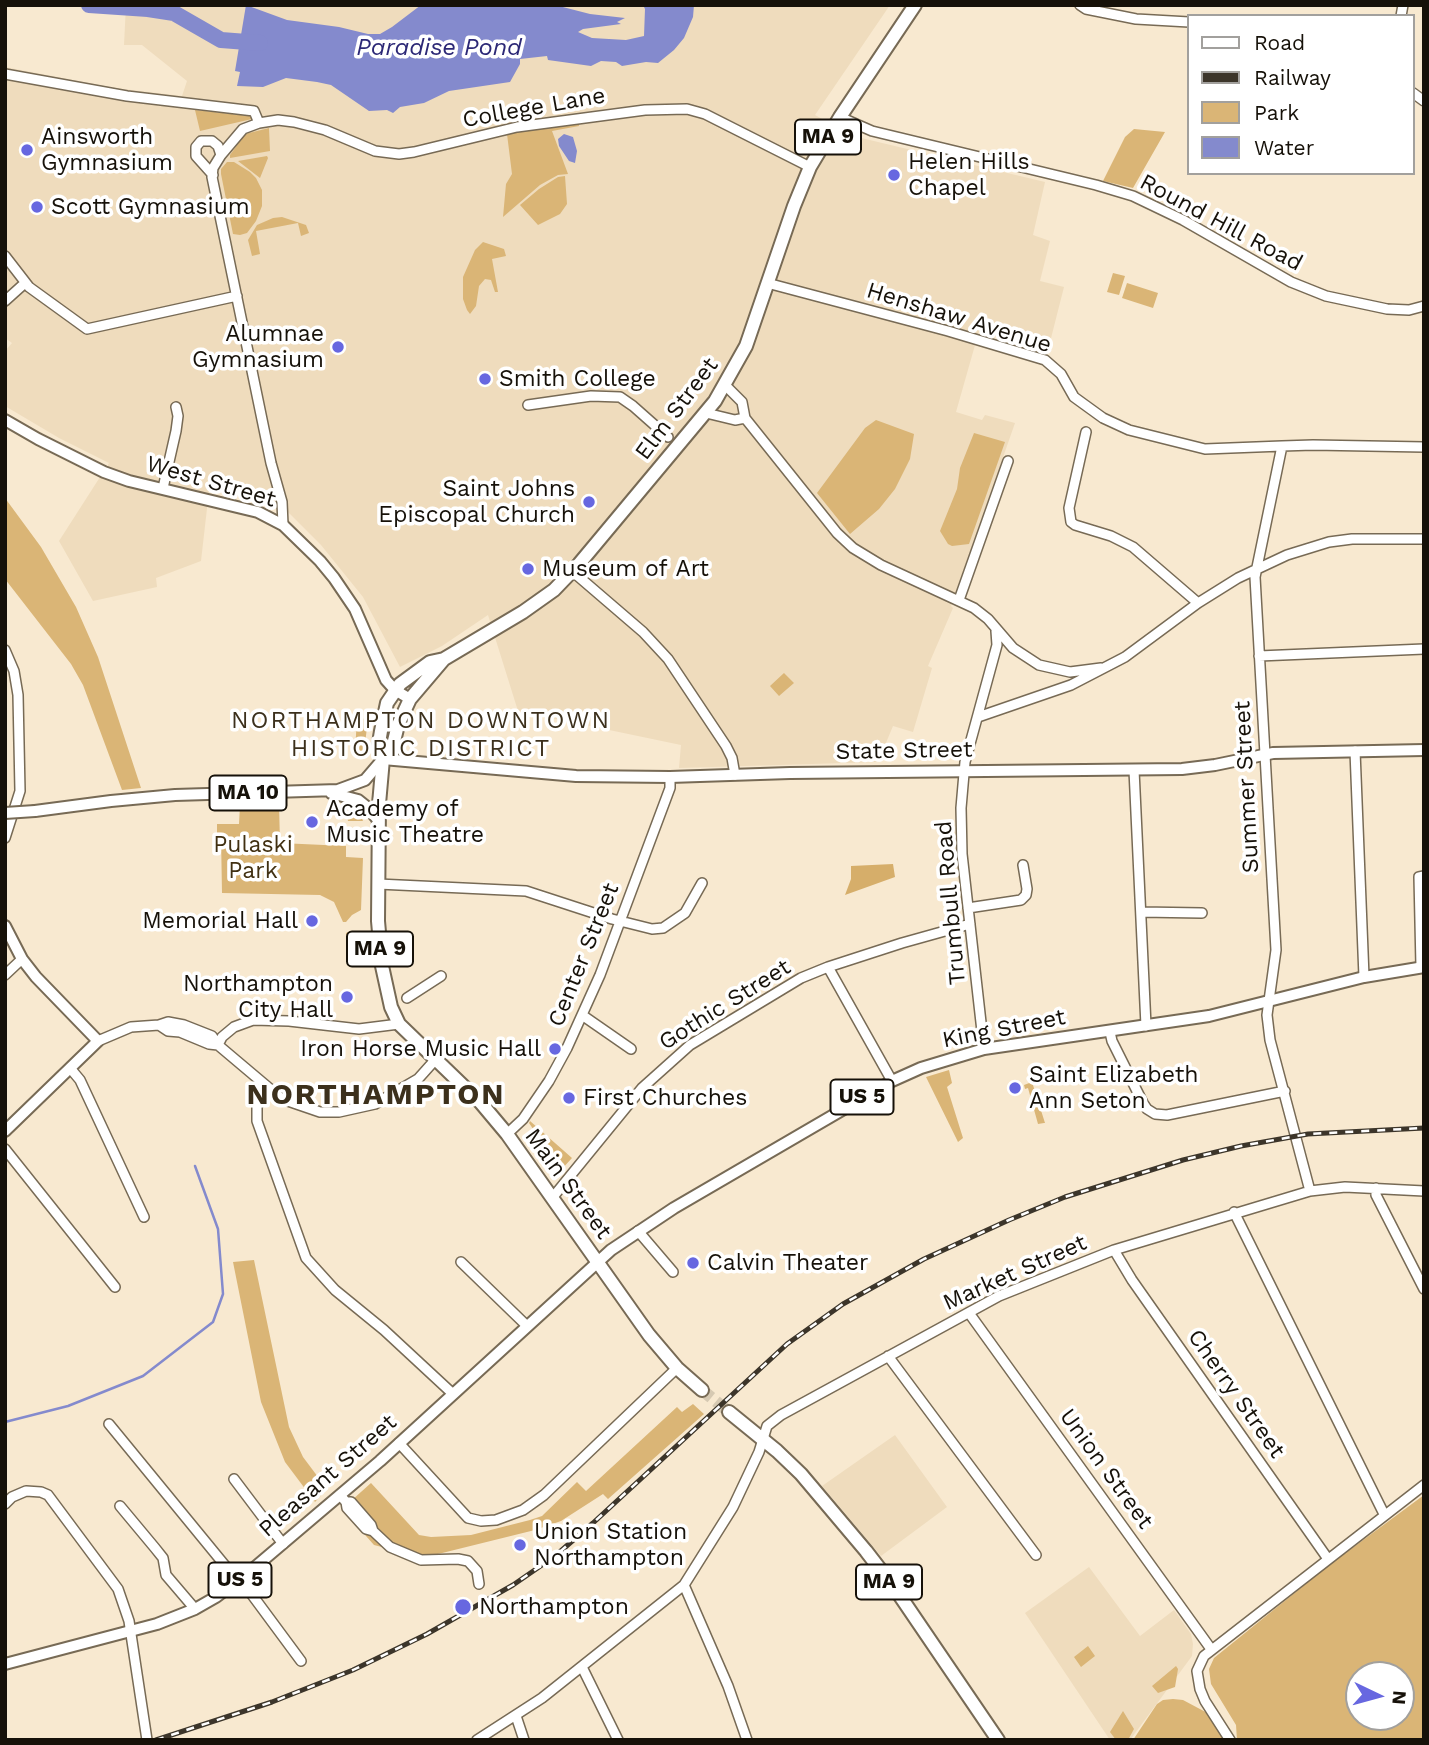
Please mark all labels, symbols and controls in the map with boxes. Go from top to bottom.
legend [1188,14,1415,175]
text: Road [1254,30,1305,55]
water label: Paradise Pond [356,34,522,62]
text: Railway [1254,65,1331,90]
street label: College Lane [460,82,608,134]
text: Park [1254,100,1299,125]
road number: MA 9 [795,120,861,154]
place label: Ainsworth Gymnasium [41,123,173,177]
text: Water [1254,135,1314,160]
marker: Ainsworth Gymnasium [19,142,35,158]
place label: Helen Hills Chapel [908,148,1030,202]
marker: Helen Hills Chapel [886,167,902,183]
street label: Round Hill Road [1135,168,1307,278]
place label: Scott Gymnasium [51,193,250,221]
marker: Scott Gymnasium [29,199,45,215]
street label: Henshaw Avenue [863,277,1055,359]
place label: Alumnae Gymnasium [192,320,324,374]
marker: Alumnae Gymnasium [330,339,346,355]
street label: Elm Street [630,352,724,466]
place label: Smith College [499,365,656,393]
marker: Smith College [477,371,493,387]
street label: West Street [143,450,279,514]
place label: Saint Johns Episcopal Church [378,475,575,529]
marker: Saint Johns Episcopal Church [581,494,597,510]
place label: Museum of Art [542,555,709,583]
marker: Museum of Art [520,561,536,577]
street label: Summer Street [1229,700,1265,874]
district label: NORTHAMPTON DOWNTOWN HISTORIC DISTRICT [233,707,609,763]
street label: State Street [835,736,973,766]
road number: MA 10 [210,776,286,810]
place label: Academy of Music Theatre [326,795,484,849]
marker: Academy of Music Theatre [304,814,320,830]
street label: Trumbull Road [930,820,972,986]
park label: Pulaski Park [213,831,293,885]
street label: Center Street [543,879,625,1031]
place label: Memorial Hall [142,907,298,935]
marker: Memorial Hall [304,913,320,929]
road number: MA 9 [347,932,413,967]
street label: Gothic Street [654,954,796,1056]
place label: Northampton City Hall [183,970,333,1024]
marker: Northampton City Hall [339,989,355,1005]
street label: King Street [940,1004,1068,1054]
place label: Iron Horse Music Hall [300,1035,541,1063]
marker: Iron Horse Music Hall [547,1041,563,1057]
place label: Saint Elizabeth Ann Seton [1029,1061,1199,1115]
district label: NORTHAMPTON [248,1077,504,1113]
road number: US 5 [830,1080,894,1114]
marker: Saint Elizabeth Ann Seton [1007,1080,1023,1096]
place label: First Churches [583,1084,747,1112]
marker: First Churches [561,1090,577,1106]
street label: Main Street [519,1123,617,1245]
street label: Market Street [939,1229,1091,1317]
place label: Calvin Theater [707,1249,868,1277]
marker: Calvin Theater [685,1255,701,1271]
street label: Cherry Street [1181,1324,1291,1464]
street label: Union Street [1053,1404,1159,1534]
street label: Pleasant Street [254,1409,402,1543]
place label: Union Station Northampton [534,1518,687,1572]
marker: Union Station Northampton [512,1537,528,1553]
road number: US 5 [208,1562,272,1598]
road number: MA 9 [856,1564,922,1600]
place label: Northampton [479,1593,629,1621]
marker: Northampton [453,1597,473,1617]
north arrow [1345,1661,1415,1731]
text: N [1387,1690,1411,1706]

